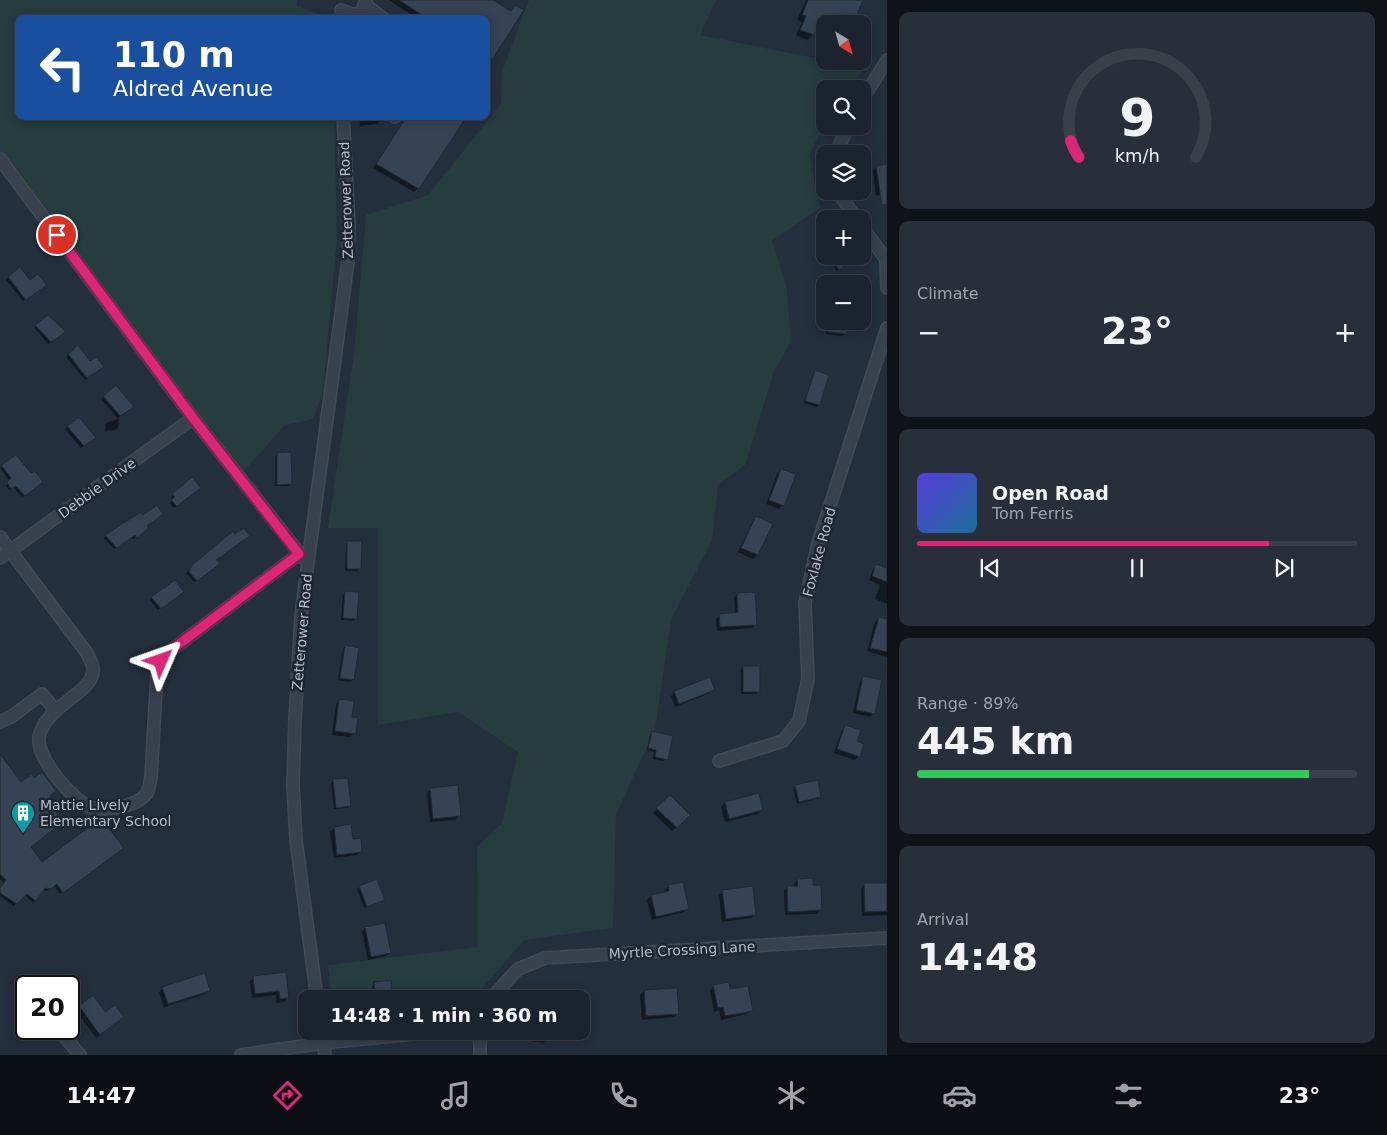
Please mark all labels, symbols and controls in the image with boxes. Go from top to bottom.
north arrow [816,15,871,70]
map controls [816,15,871,330]
icon: left [30,35,95,100]
text: 110 m [113,35,235,75]
text: Aldred Avenue [113,76,273,101]
button: search [816,80,871,135]
text: 9 [1119,88,1155,148]
street label: Zetterower Road [336,141,356,259]
button: layers [816,145,871,200]
text: km/h [1114,145,1160,166]
button: + [816,210,871,265]
pin [36,214,78,256]
icon: arrive [43,221,71,249]
button: − [816,275,871,330]
text: Climate [917,284,979,303]
text: 23° [1101,309,1173,353]
text: − [917,316,940,349]
text: + [1334,316,1357,349]
street label: Debbie Drive [55,455,139,521]
text: Open Road [992,482,1109,504]
text: Tom Ferris [992,504,1073,523]
street label: Foxlake Road [799,505,839,599]
icon: previous [976,554,1004,582]
icon: pause [1123,554,1151,582]
icon: next [1270,554,1298,582]
street label: Zetterower Road [289,573,315,691]
position arrow [134,634,186,686]
text: Range · 89% [917,694,1019,713]
text: 445 km [917,719,1074,763]
place label: Mattie Lively Elementary School [40,797,172,829]
building icon: Mattie Lively Elementary School [10,800,36,834]
text: Arrival [917,910,969,929]
text: 14:48 [917,935,1038,979]
street label: Myrtle Crossing Lane [608,938,756,962]
speed limit sign: 20 [15,975,80,1040]
text: 14:48 · 1 min · 360 m [330,1004,558,1026]
icon: directions [270,1078,305,1113]
icon: music [438,1078,473,1113]
icon: phone [606,1078,641,1113]
icon: climate [774,1078,809,1113]
icon: car [942,1078,977,1113]
icon: filters [1111,1078,1146,1113]
text: 14:47 [67,1083,137,1108]
text: 23° [1279,1083,1320,1108]

